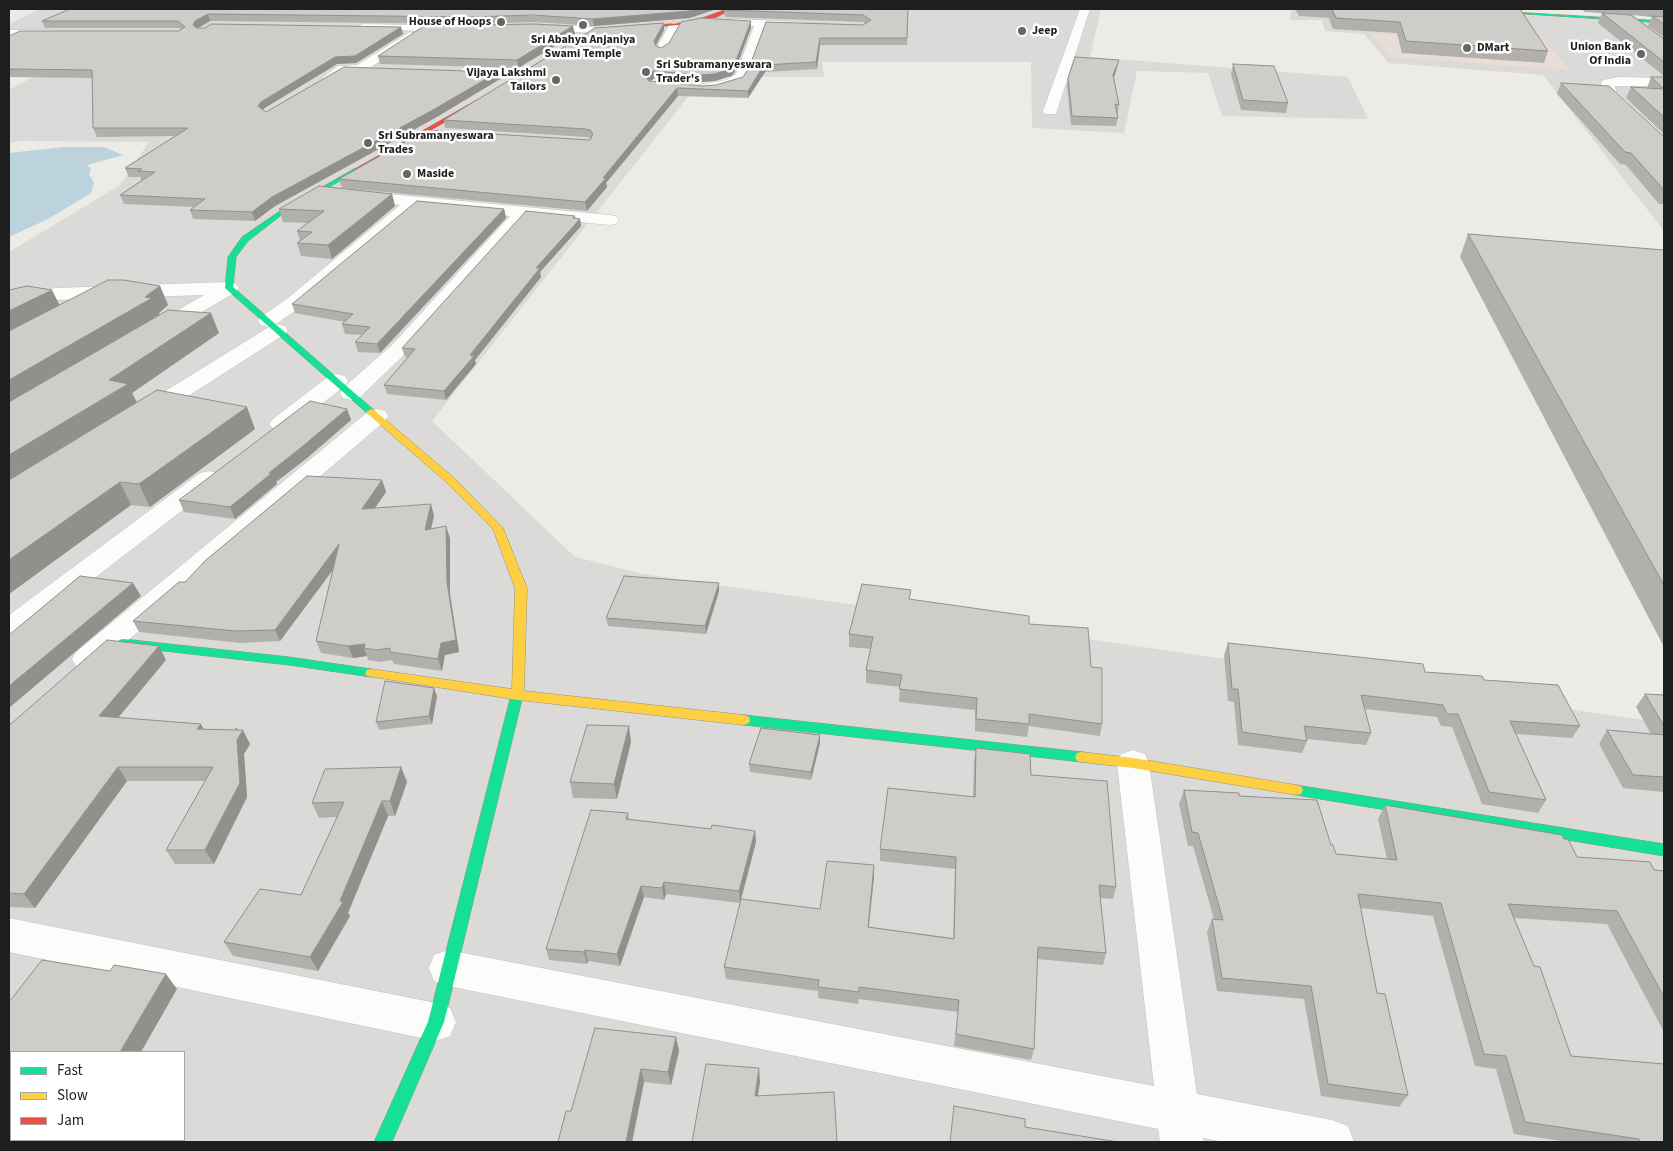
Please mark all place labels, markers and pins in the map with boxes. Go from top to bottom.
place label: House of Hoops [409,15,491,29]
marker: House of Hoops [495,16,507,28]
marker: Sri Abahya Anjaniya Swami Temple [577,19,589,31]
place label: Jeep [1032,24,1057,38]
marker: Jeep [1016,25,1028,37]
place label: Sri Abahya Anjaniya Swami Temple [531,33,635,61]
place label: Union Bank Of India [1570,40,1631,68]
place label: DMart [1477,41,1509,55]
marker: DMart [1461,42,1473,54]
marker: Union Bank Of India [1635,48,1647,60]
place label: Sri Subramanyeswara Trader's [656,58,772,86]
place label: Vijaya Lakshmi Tailors [467,66,546,94]
marker: Sri Subramanyeswara Trader's [640,66,652,78]
marker: Vijaya Lakshmi Tailors [550,74,562,86]
place label: Sri Subramanyeswara Trades [378,129,494,157]
marker: Sri Subramanyeswara Trades [362,137,374,149]
place label: Maside [417,167,454,181]
marker: Maside [401,168,413,180]

